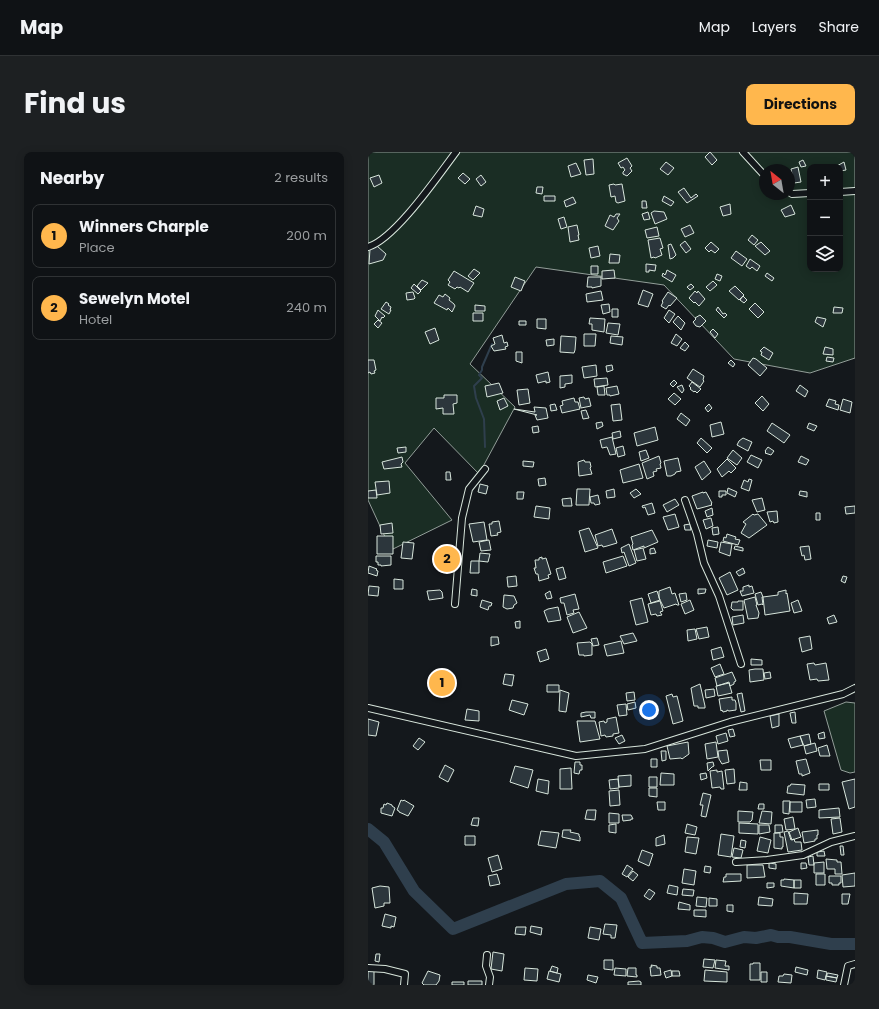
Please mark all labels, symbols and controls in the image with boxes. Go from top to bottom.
text: Map [20,14,63,41]
text: Map [699,17,730,37]
text: Layers [752,17,796,37]
text: Share [818,17,859,37]
text: Find us [24,84,126,123]
button: Directions [746,84,855,125]
north arrow [759,164,795,200]
map controls [807,164,843,272]
button: + [807,164,843,200]
text: Nearby [40,166,104,190]
text: 2 results [274,168,328,187]
button: − [807,200,843,236]
text: Winners Charple [79,216,209,237]
text: 1 [52,226,56,245]
text: 200 m [286,226,327,245]
button: layers [807,236,843,272]
text: Place [79,238,114,257]
text: Sewelyn Motel [79,288,190,309]
text: 2 [50,298,58,317]
text: 240 m [286,298,327,317]
text: Hotel [79,310,112,329]
pin: 2 [434,544,460,574]
pin: 1 [429,668,455,698]
your location [639,700,659,720]

